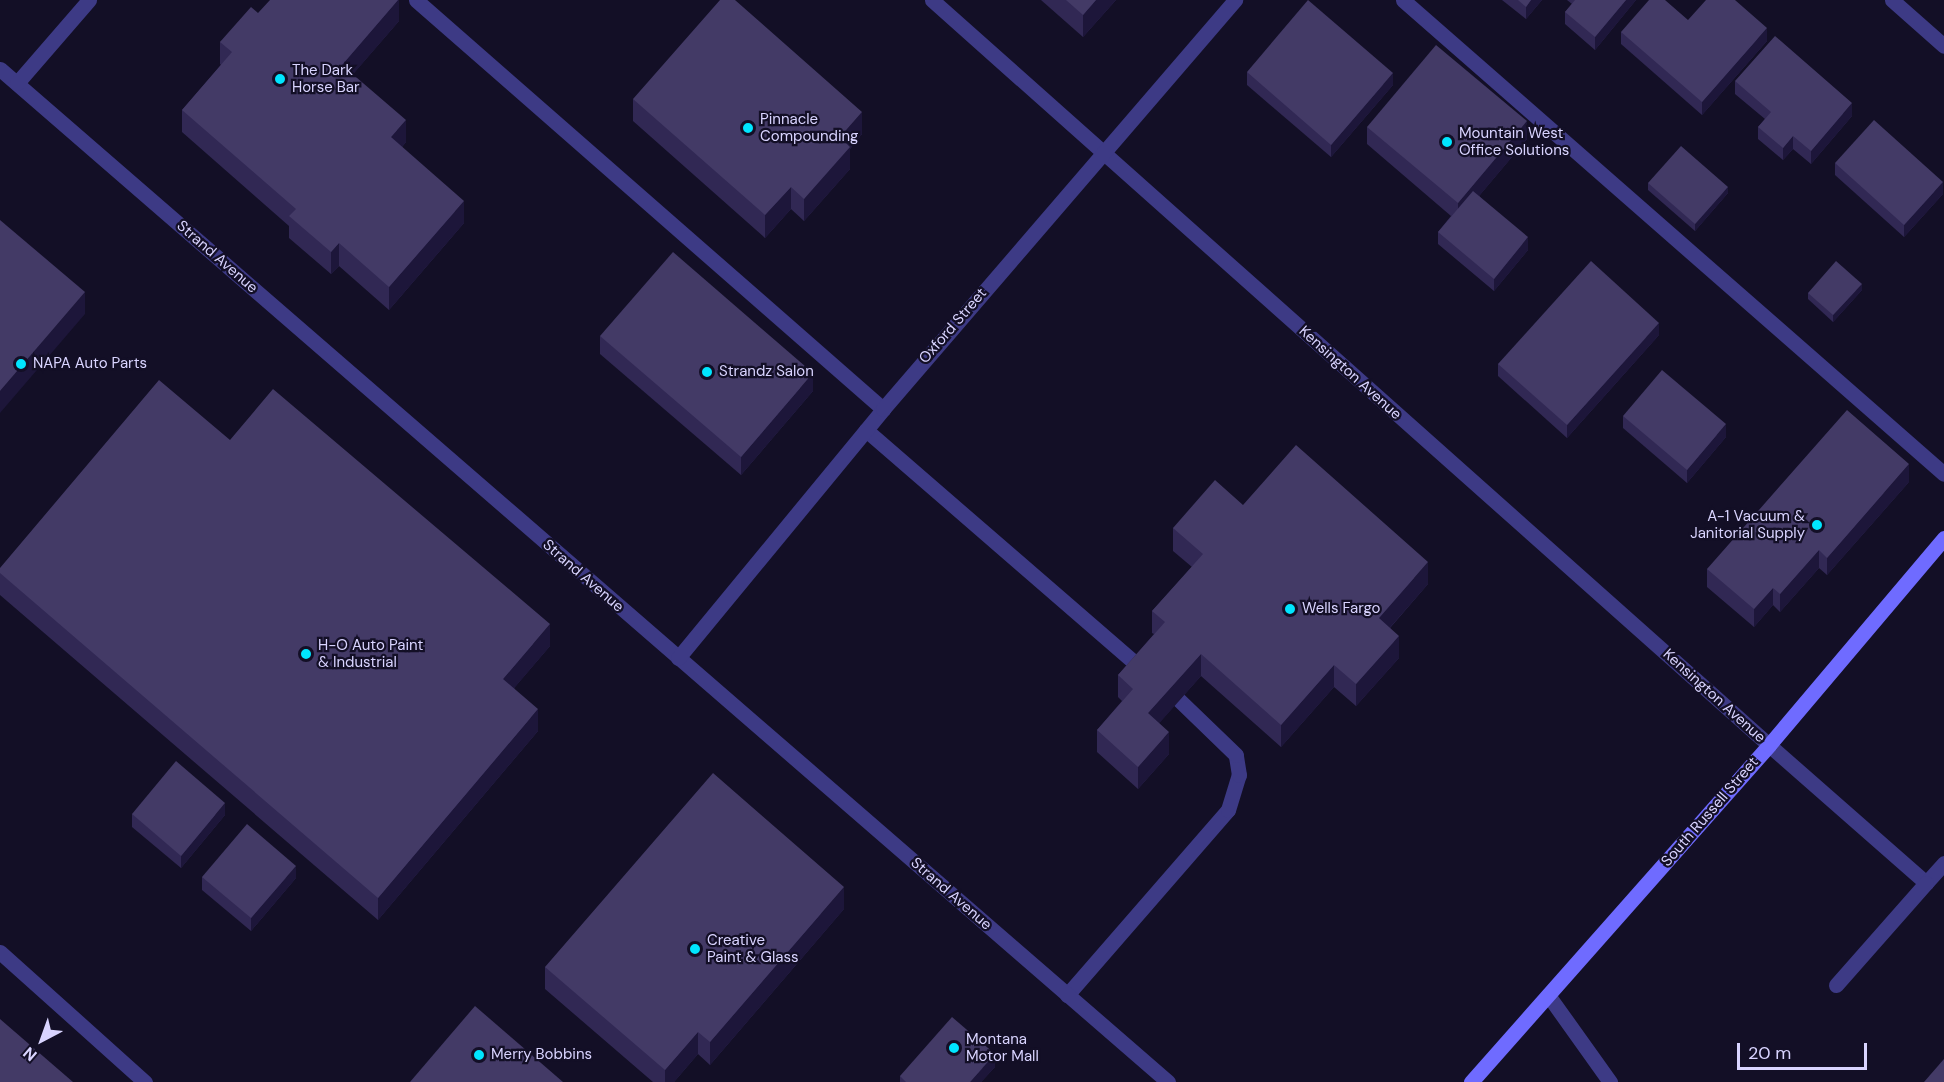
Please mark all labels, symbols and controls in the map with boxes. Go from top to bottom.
place label: The Dark Horse Bar [292,61,359,96]
marker: The Dark Horse Bar [273,72,287,86]
place label: Pinnacle Compounding [760,110,858,145]
marker: Pinnacle Compounding [741,121,755,135]
place label: Mountain West Office Solutions [1459,124,1569,159]
marker: Mountain West Office Solutions [1440,135,1454,149]
street label: Strand Avenue [173,217,261,297]
street label: Oxford Street [915,285,991,367]
street label: Kensington Avenue [1295,322,1405,424]
place label: NAPA Auto Parts [33,355,147,373]
marker: NAPA Auto Parts [14,357,28,371]
place label: Strandz Salon [719,363,814,381]
marker: Strandz Salon [700,365,714,379]
place label: A-1 Vacuum & Janitorial Supply [1690,507,1805,542]
marker: A-1 Vacuum & Janitorial Supply [1810,518,1824,532]
street label: Strand Avenue [539,536,627,616]
place label: Wells Fargo [1302,600,1380,618]
marker: Wells Fargo [1283,602,1297,616]
place label: H-O Auto Paint & Industrial [318,636,423,671]
street label: Kensington Avenue [1659,645,1769,747]
marker: H-O Auto Paint & Industrial [299,647,313,661]
street label: South Russell Street [1658,754,1762,870]
street label: Strand Avenue [907,854,995,934]
place label: Creative Paint & Glass [707,931,799,966]
marker: Creative Paint & Glass [688,942,702,956]
north arrow [12,1010,72,1070]
place label: Montana Motor Mall [966,1030,1039,1065]
scale bar [1740,1031,1870,1069]
marker: Montana Motor Mall [947,1041,961,1055]
text: 20 m [1748,1041,1791,1065]
text: N [19,1042,41,1066]
place label: Merry Bobbins [491,1046,592,1064]
marker: Merry Bobbins [472,1048,486,1062]

